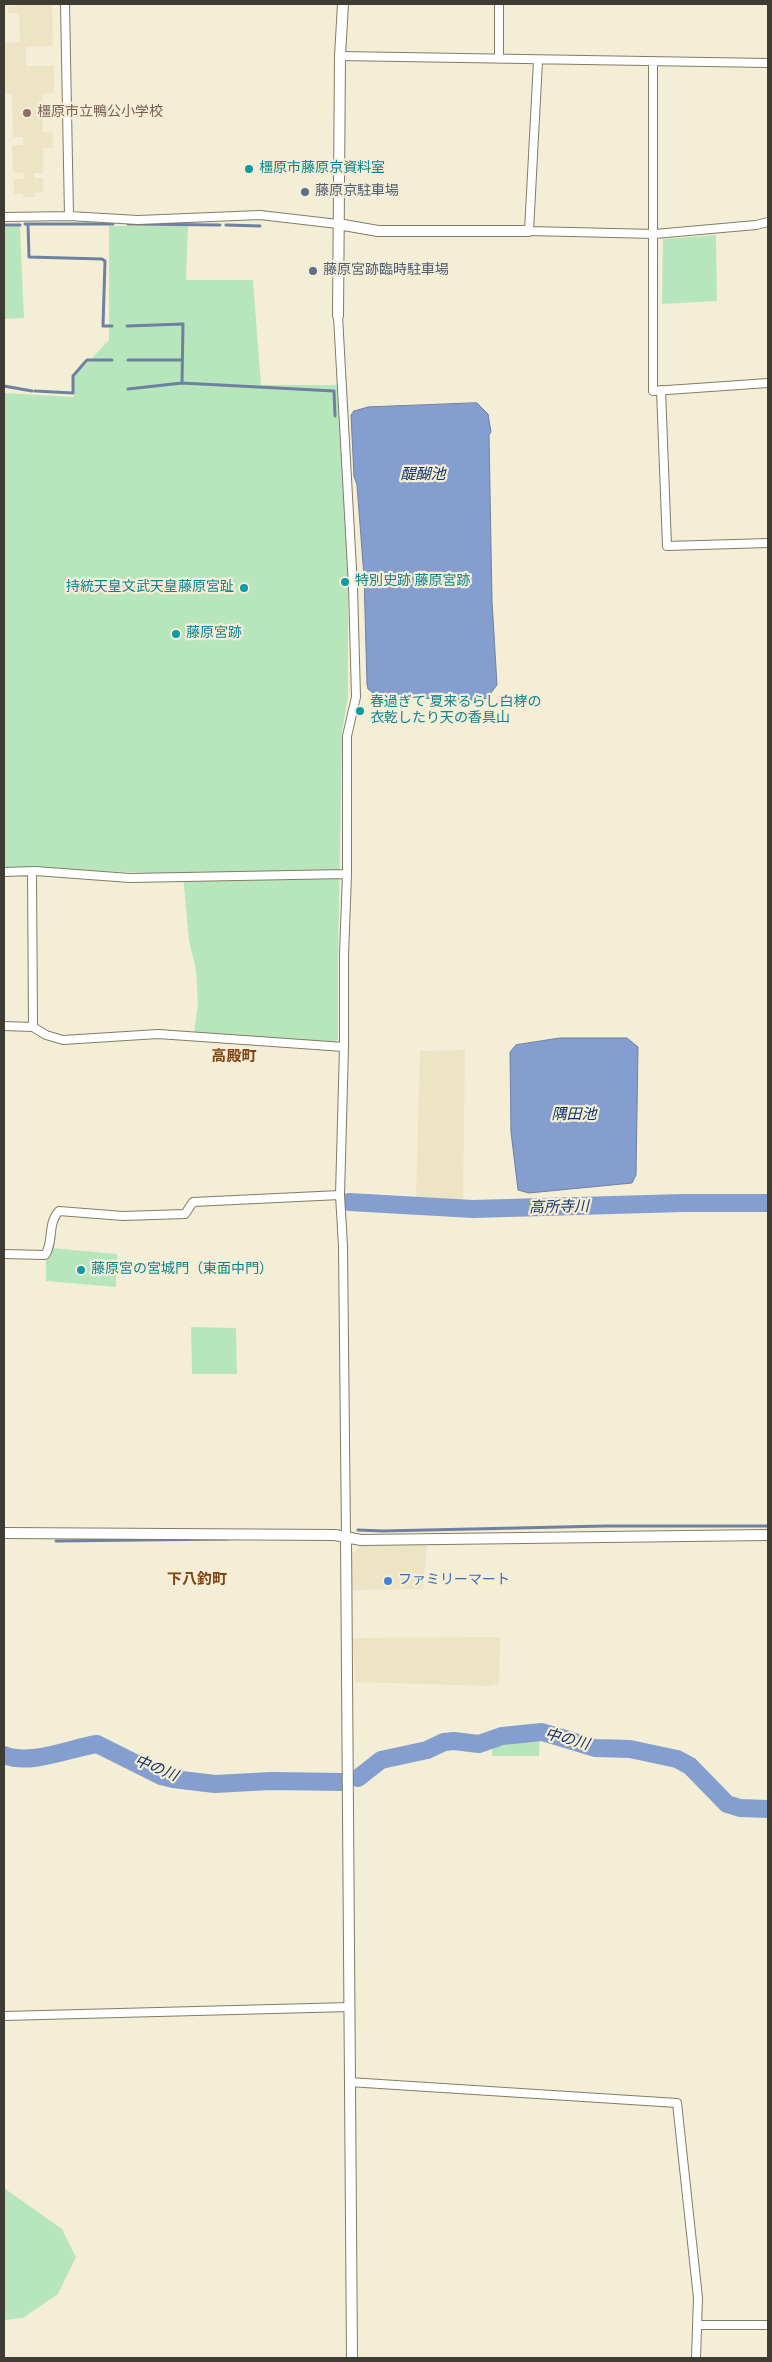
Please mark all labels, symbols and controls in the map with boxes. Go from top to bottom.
place label: 橿原市立鴨公小学校 [37,105,163,121]
marker: 橿原市立鴨公小学校 [21,107,33,119]
place label: 橿原市藤原京資料室 [259,161,385,177]
marker: 橿原市藤原京資料室 [243,163,255,175]
place label: 藤原京駐車場 [315,184,399,200]
marker: 藤原京駐車場 [299,186,311,198]
place label: 藤原宮跡臨時駐車場 [323,263,449,279]
marker: 藤原宮跡臨時駐車場 [307,265,319,277]
water label: 醍醐池 [401,466,445,484]
place label: 特別史跡 藤原宮跡 [355,574,471,590]
marker: 特別史跡 藤原宮跡 [339,576,351,588]
place label: 持統天皇文武天皇藤原宮趾 [66,580,234,596]
marker: 持統天皇文武天皇藤原宮趾 [238,582,250,594]
place label: 藤原宮跡 [186,626,242,642]
marker: 藤原宮跡 [170,628,182,640]
place label: 春過ぎて 夏来るらし白𣑥の 衣乾したり天の香具山 [370,695,542,728]
marker: 春過ぎて 夏来るらし白𣑥の 衣乾したり天の香具山 [354,705,366,717]
district label: 高殿町 [212,1048,256,1066]
water label: 隅田池 [552,1106,596,1124]
water label: 高所寺川 [529,1198,589,1218]
place label: 藤原宮の宮城門（東面中門） [91,1262,273,1278]
marker: 藤原宮の宮城門（東面中門） [75,1264,87,1276]
district label: 下八釣町 [167,1571,227,1589]
place label: ファミリーマート [398,1573,510,1589]
marker: ファミリーマート [382,1575,394,1587]
water label: 中の川 [543,1725,591,1755]
water label: 中の川 [132,1752,180,1786]

